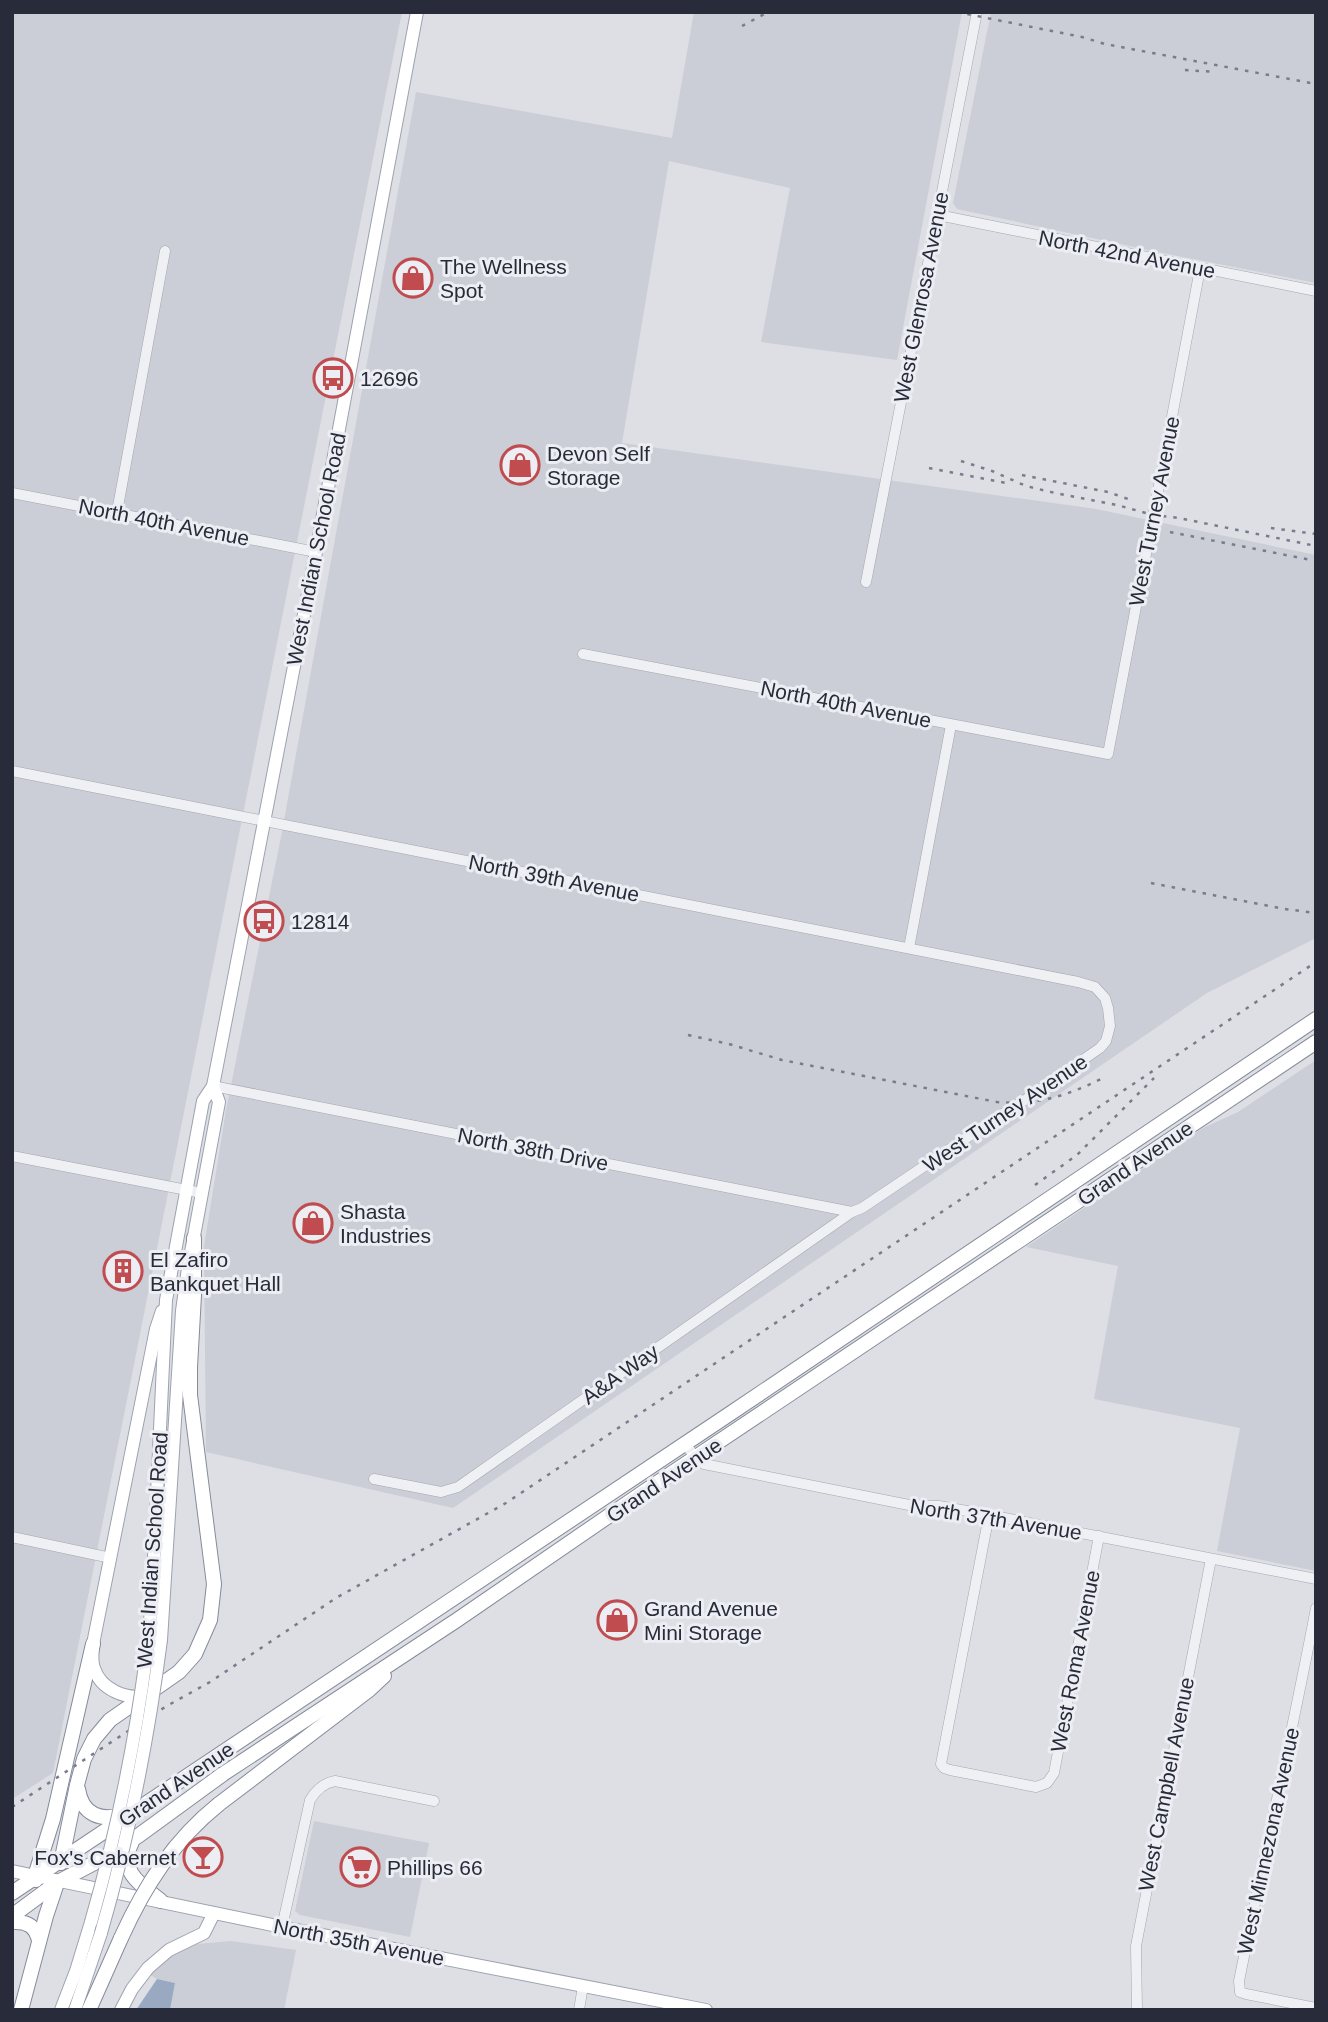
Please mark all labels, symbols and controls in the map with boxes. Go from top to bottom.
street label: West Glenrosa Avenue [889,190,953,404]
street label: North 42nd Avenue [1037,226,1217,282]
place label: The Wellness Spot [440,255,567,302]
shop icon: The Wellness Spot [392,257,434,299]
bus stop icon: 12696 [312,357,354,399]
place label: 12696 [360,367,418,390]
street label: West Turney Avenue [1124,414,1184,608]
street label: West Indian School Road [282,431,350,667]
place label: Devon Self Storage [547,442,650,489]
shop icon: Devon Self Storage [499,444,541,486]
street label: North 40th Avenue [77,494,251,550]
street label: North 40th Avenue [759,676,933,732]
street label: North 39th Avenue [467,850,641,906]
bus stop icon: 12814 [243,900,285,942]
place label: 12814 [291,910,350,933]
street label: West Turney Avenue [919,1049,1091,1177]
street label: Grand Avenue [1073,1116,1197,1210]
street label: North 38th Drive [456,1123,610,1175]
place label: Shasta Industries [340,1200,431,1247]
shop icon: Shasta Industries [292,1202,334,1244]
place label: El Zafiro Bankquet Hall [150,1248,281,1295]
building icon: El Zafiro Bankquet Hall [102,1250,144,1292]
street label: A&A Way [577,1339,663,1409]
street label: West Indian School Road [132,1431,172,1669]
street label: Grand Avenue [602,1433,726,1527]
street label: North 37th Avenue [908,1494,1084,1544]
street label: West Roma Avenue [1046,1568,1104,1754]
place label: Grand Avenue Mini Storage [644,1597,778,1644]
shop icon: Grand Avenue Mini Storage [596,1599,638,1641]
street label: West Campbell Avenue [1134,1675,1198,1893]
street label: West Minnezona Avenue [1233,1725,1303,1957]
street label: Grand Avenue [114,1737,238,1831]
bar icon: Fox's Cabernet [182,1836,224,1878]
place label: Fox's Cabernet [34,1846,176,1869]
supermarket icon: Phillips 66 [339,1846,381,1888]
place label: Phillips 66 [387,1856,483,1879]
street label: North 35th Avenue [272,1914,446,1970]

